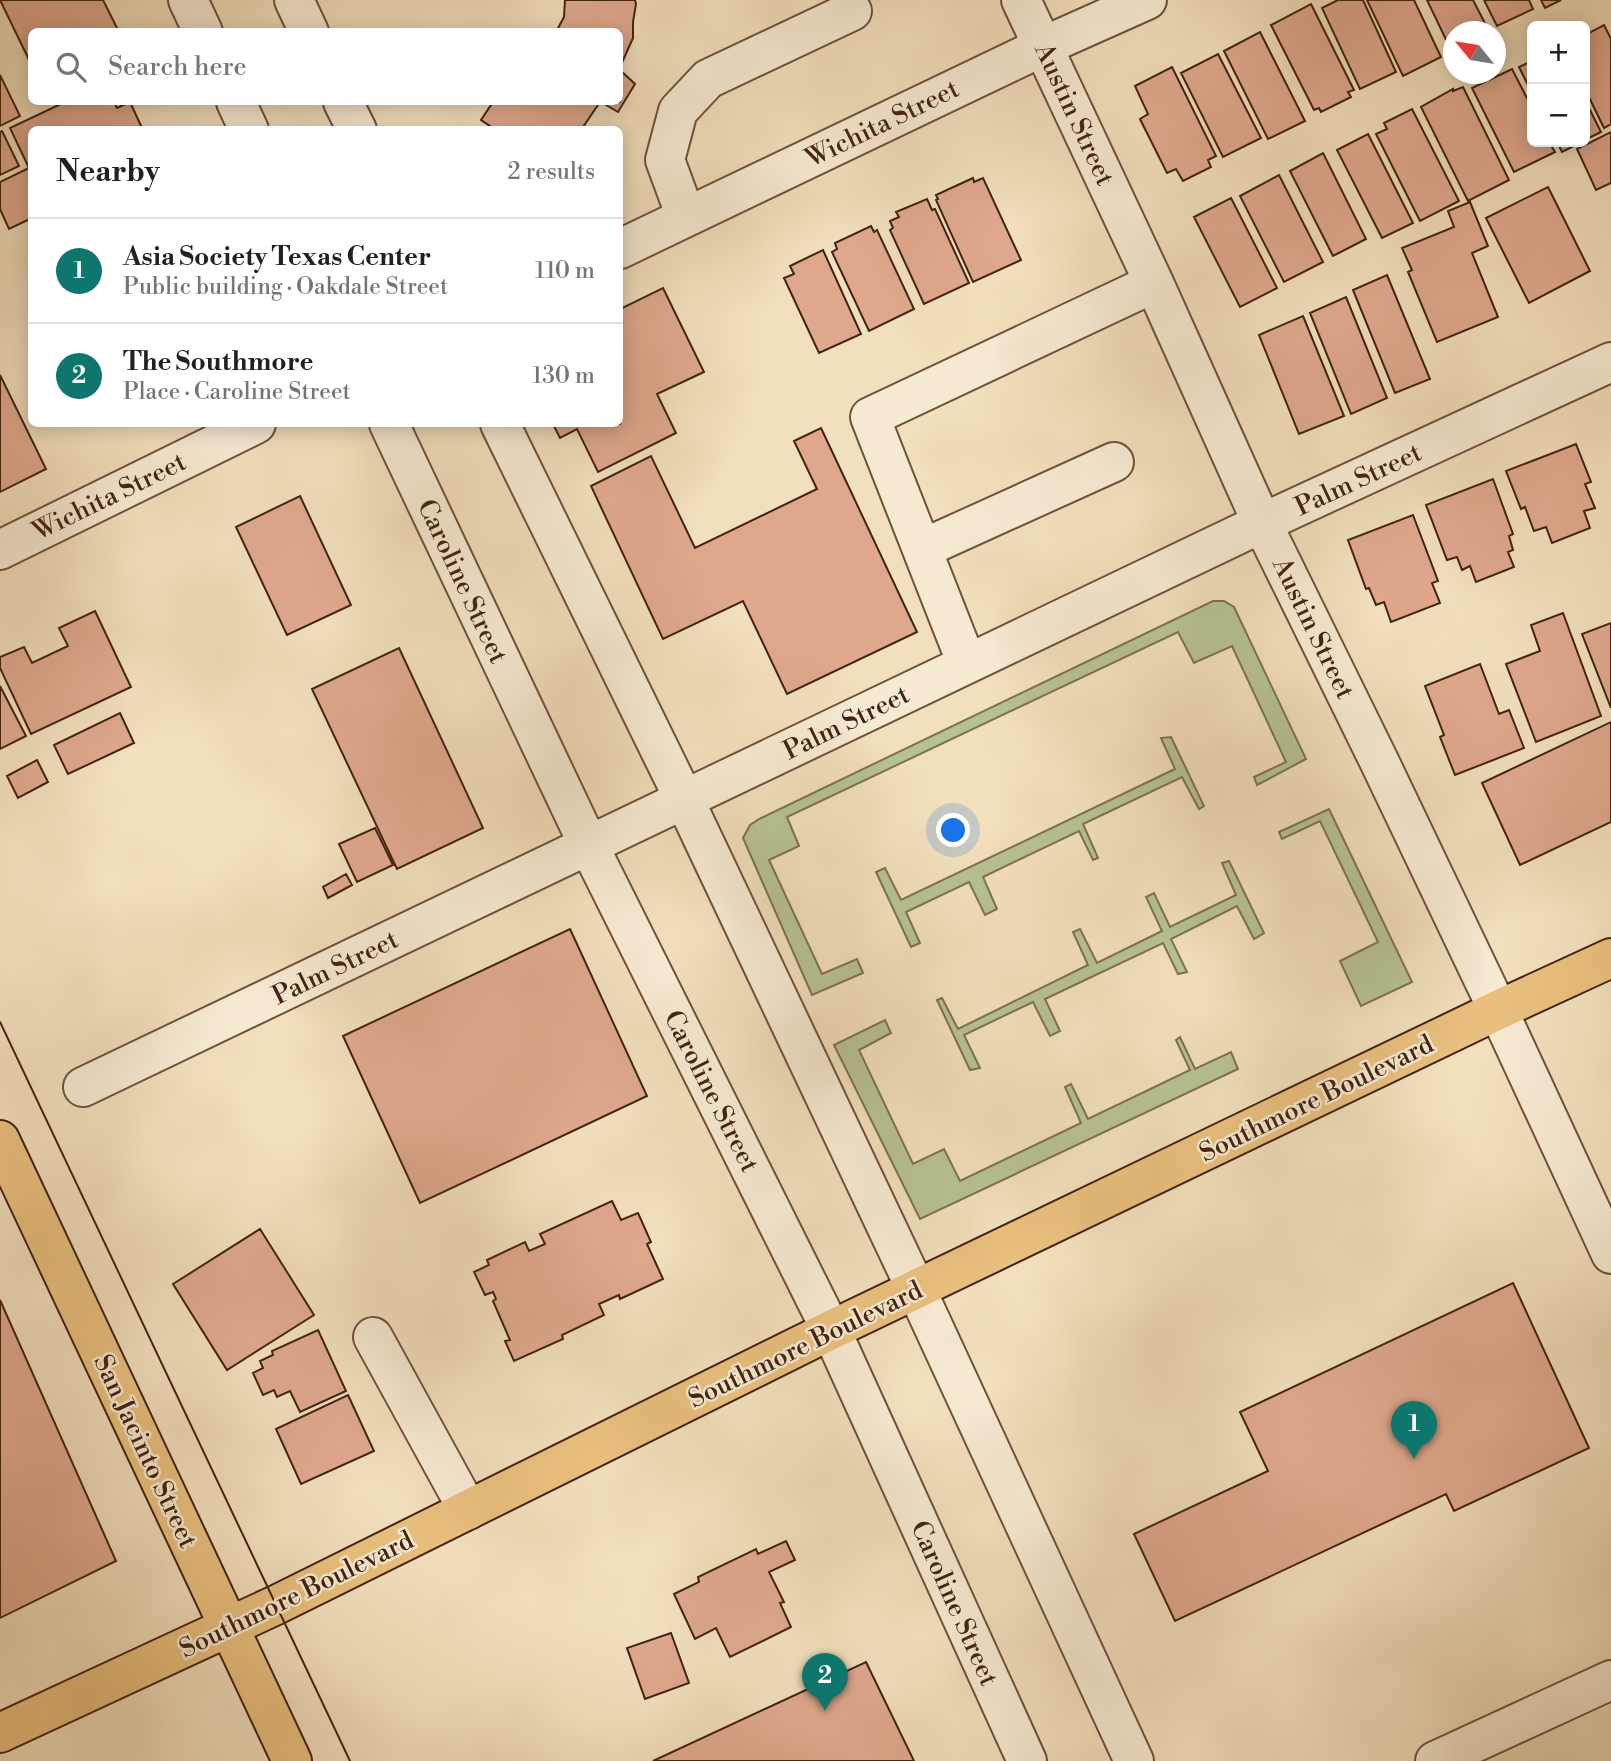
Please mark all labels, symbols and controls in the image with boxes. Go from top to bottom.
north arrow [1443,21,1506,84]
map controls [1527,21,1590,147]
button: + [1527,21,1590,84]
search box [28,28,623,105]
street label: Austin Street [1027,37,1121,191]
icon: search [52,48,90,86]
text: Search here [108,51,247,83]
street label: Wichita Street [800,73,964,175]
button: − [1527,84,1590,147]
text: Nearby [56,153,160,191]
text: 2 results [508,158,595,186]
text: Asia Society Texas Center [123,241,431,273]
text: 1 [73,257,85,285]
text: 110 m [535,257,595,285]
text: Public building · Oakdale Street [123,273,448,301]
text: The Southmore [123,346,314,378]
text: 2 [72,362,86,390]
text: 130 m [532,362,595,390]
text: Place · Caroline Street [123,378,351,406]
street label: Palm Street [1290,437,1427,523]
street label: Wichita Street [27,446,191,548]
street label: Caroline Street [410,494,514,669]
street label: Austin Street [1265,552,1361,704]
street label: Palm Street [778,679,915,767]
your location [936,813,970,847]
street label: Palm Street [267,924,404,1012]
street label: Caroline Street [657,1005,766,1178]
street label: Southmore Boulevard [1194,1028,1439,1170]
street label: Southmore Boulevard [683,1274,928,1416]
street label: San Jacinto Street [86,1350,204,1553]
pin: 1 [1391,1401,1437,1459]
street label: Caroline Street [903,1516,1005,1691]
street label: Southmore Boulevard [174,1524,419,1666]
pin: 2 [802,1653,848,1711]

